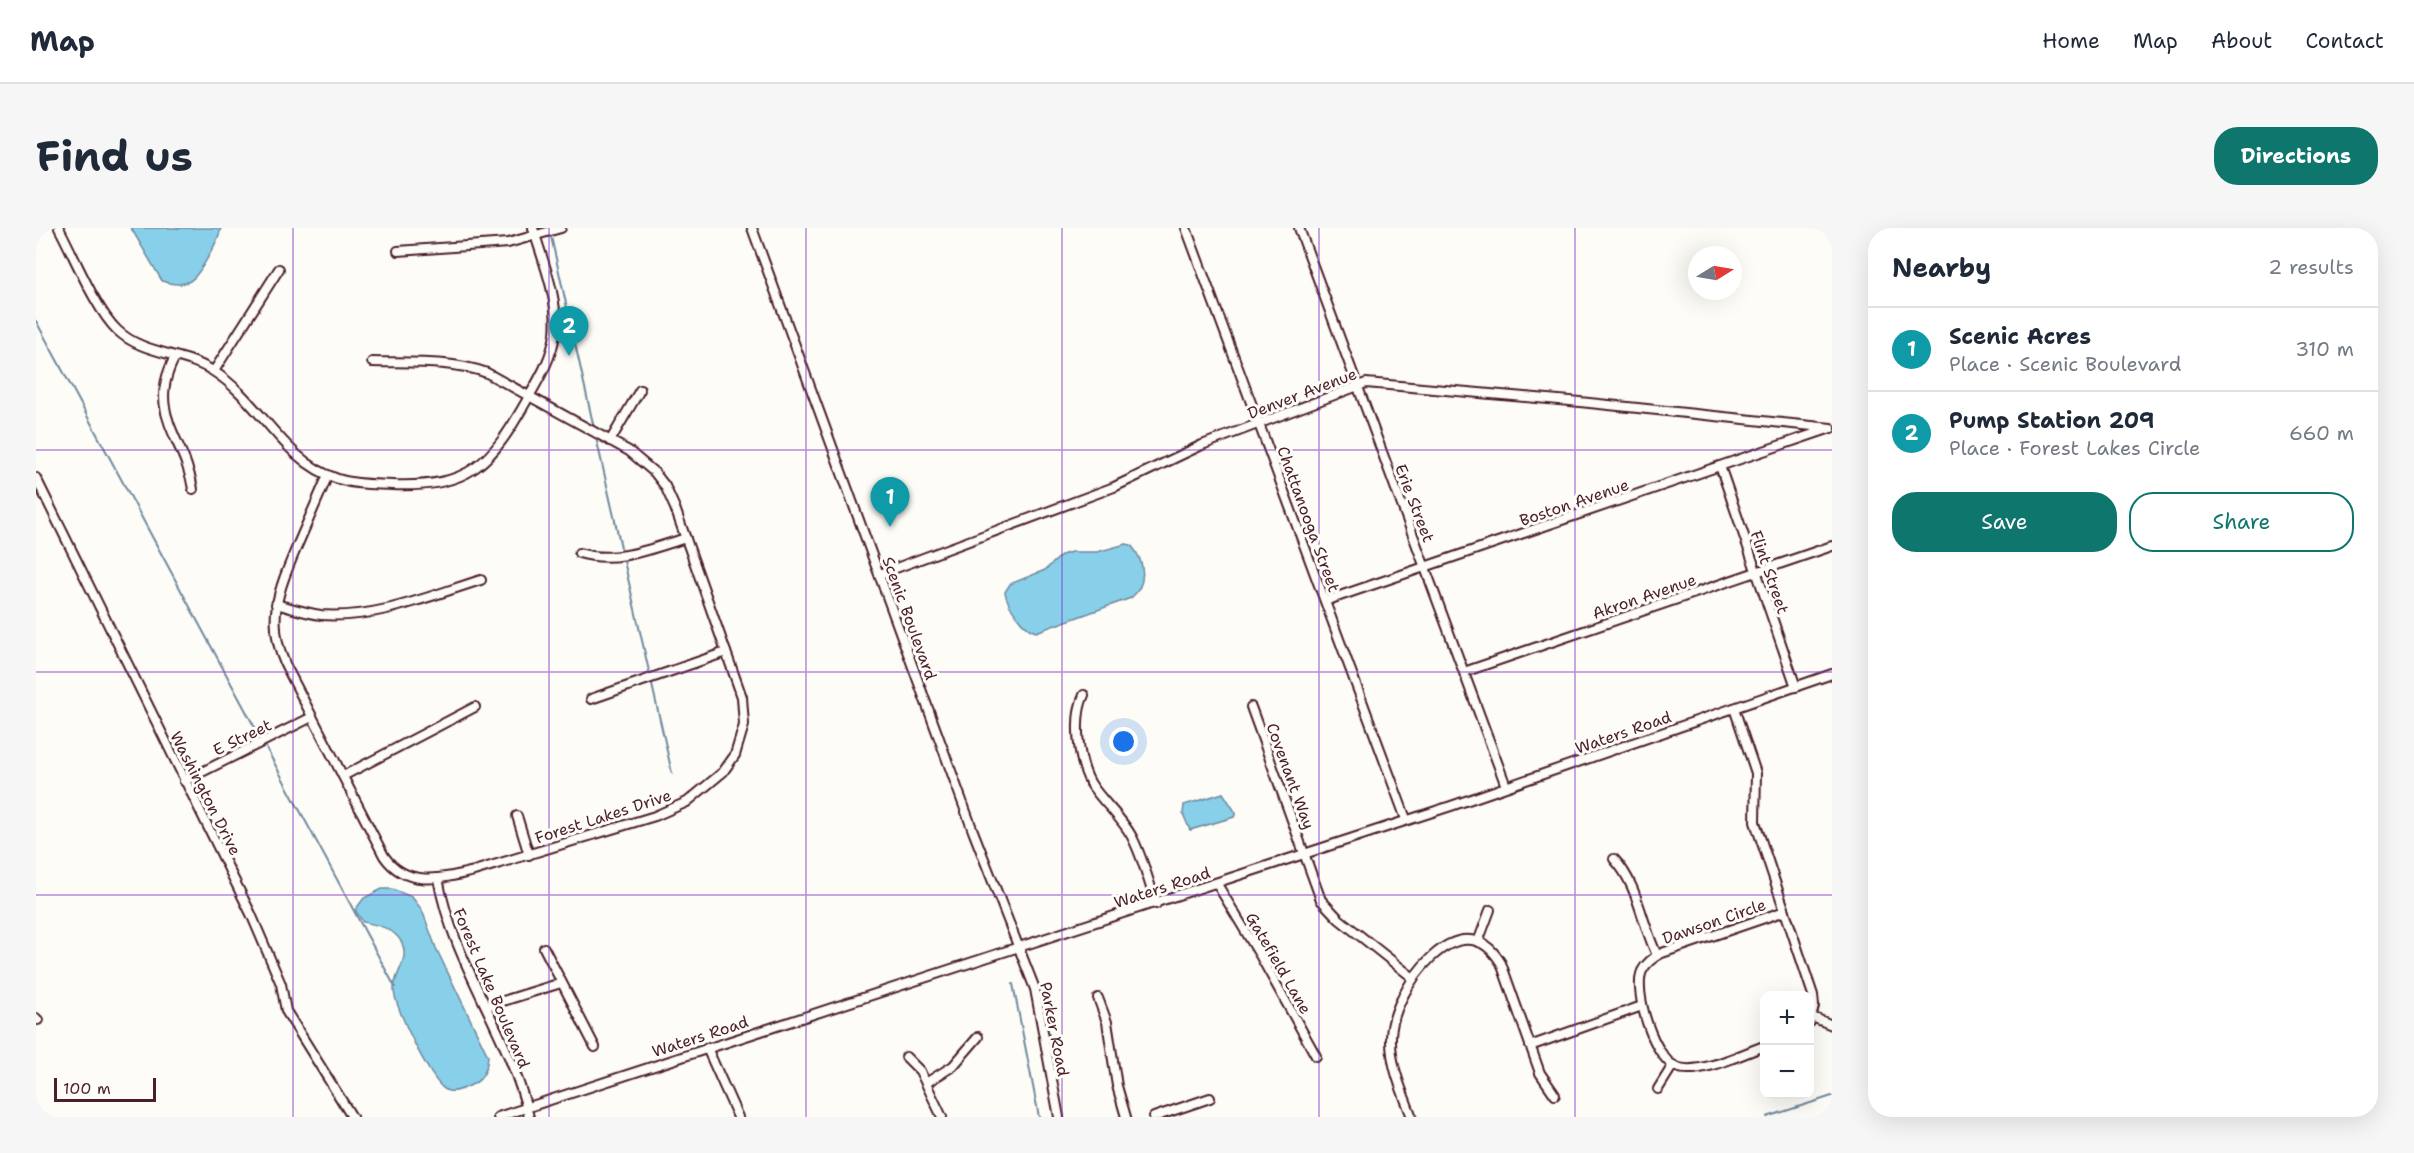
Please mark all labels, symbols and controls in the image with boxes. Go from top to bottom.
text: Map [30,22,95,60]
text: Home [2042,27,2100,55]
text: Map [2133,27,2178,55]
text: About [2211,27,2272,55]
text: Contact [2305,27,2384,55]
button: Directions [2214,127,2378,185]
text: Find us [36,128,193,184]
north arrow [1688,246,1742,300]
text: Nearby [1892,250,1991,285]
text: 2 results [2268,254,2354,280]
pin: 2 [550,306,588,356]
text: Scenic Acres [1949,322,2091,351]
text: 1 [1907,336,1916,362]
text: 310 m [2295,336,2354,362]
text: Place · Scenic Boulevard [1949,351,2181,377]
street label: Denver Avenue [1245,363,1360,424]
text: Pump Station 209 [1949,406,2154,435]
text: 2 [1905,420,1919,446]
text: 660 m [2289,420,2354,446]
text: Place · Forest Lakes Circle [1949,435,2200,461]
street label: Chattanooga Street [1272,443,1345,595]
street label: Erie Street [1390,461,1439,545]
street label: Boston Avenue [1517,474,1632,531]
pin: 1 [870,478,910,527]
button: Save [1892,492,2117,552]
button: Share [2129,492,2354,552]
street label: Flint Street [1745,528,1794,617]
street label: Scenic Boulevard [877,554,942,683]
street label: Akron Avenue [1589,569,1699,624]
street label: Waters Road [1572,706,1674,759]
street label: E Street [210,714,275,761]
street label: Covenant Way [1262,720,1319,832]
your location [1109,727,1138,756]
street label: Washington Drive [165,728,246,859]
street label: Forest Lakes Drive [532,785,674,848]
street label: Waters Road [1111,862,1213,913]
street label: Dawson Circle [1660,894,1769,949]
street label: Forest Lake Boulevard [448,905,535,1071]
street label: Gatefield Lane [1241,909,1316,1018]
street label: Parker Road [1035,980,1074,1078]
map controls [1760,991,1814,1099]
button: + [1760,991,1814,1045]
street label: Waters Road [649,1011,751,1062]
button: − [1760,1045,1814,1099]
scale bar [54,1075,156,1102]
text: 100 m [63,1078,111,1099]

